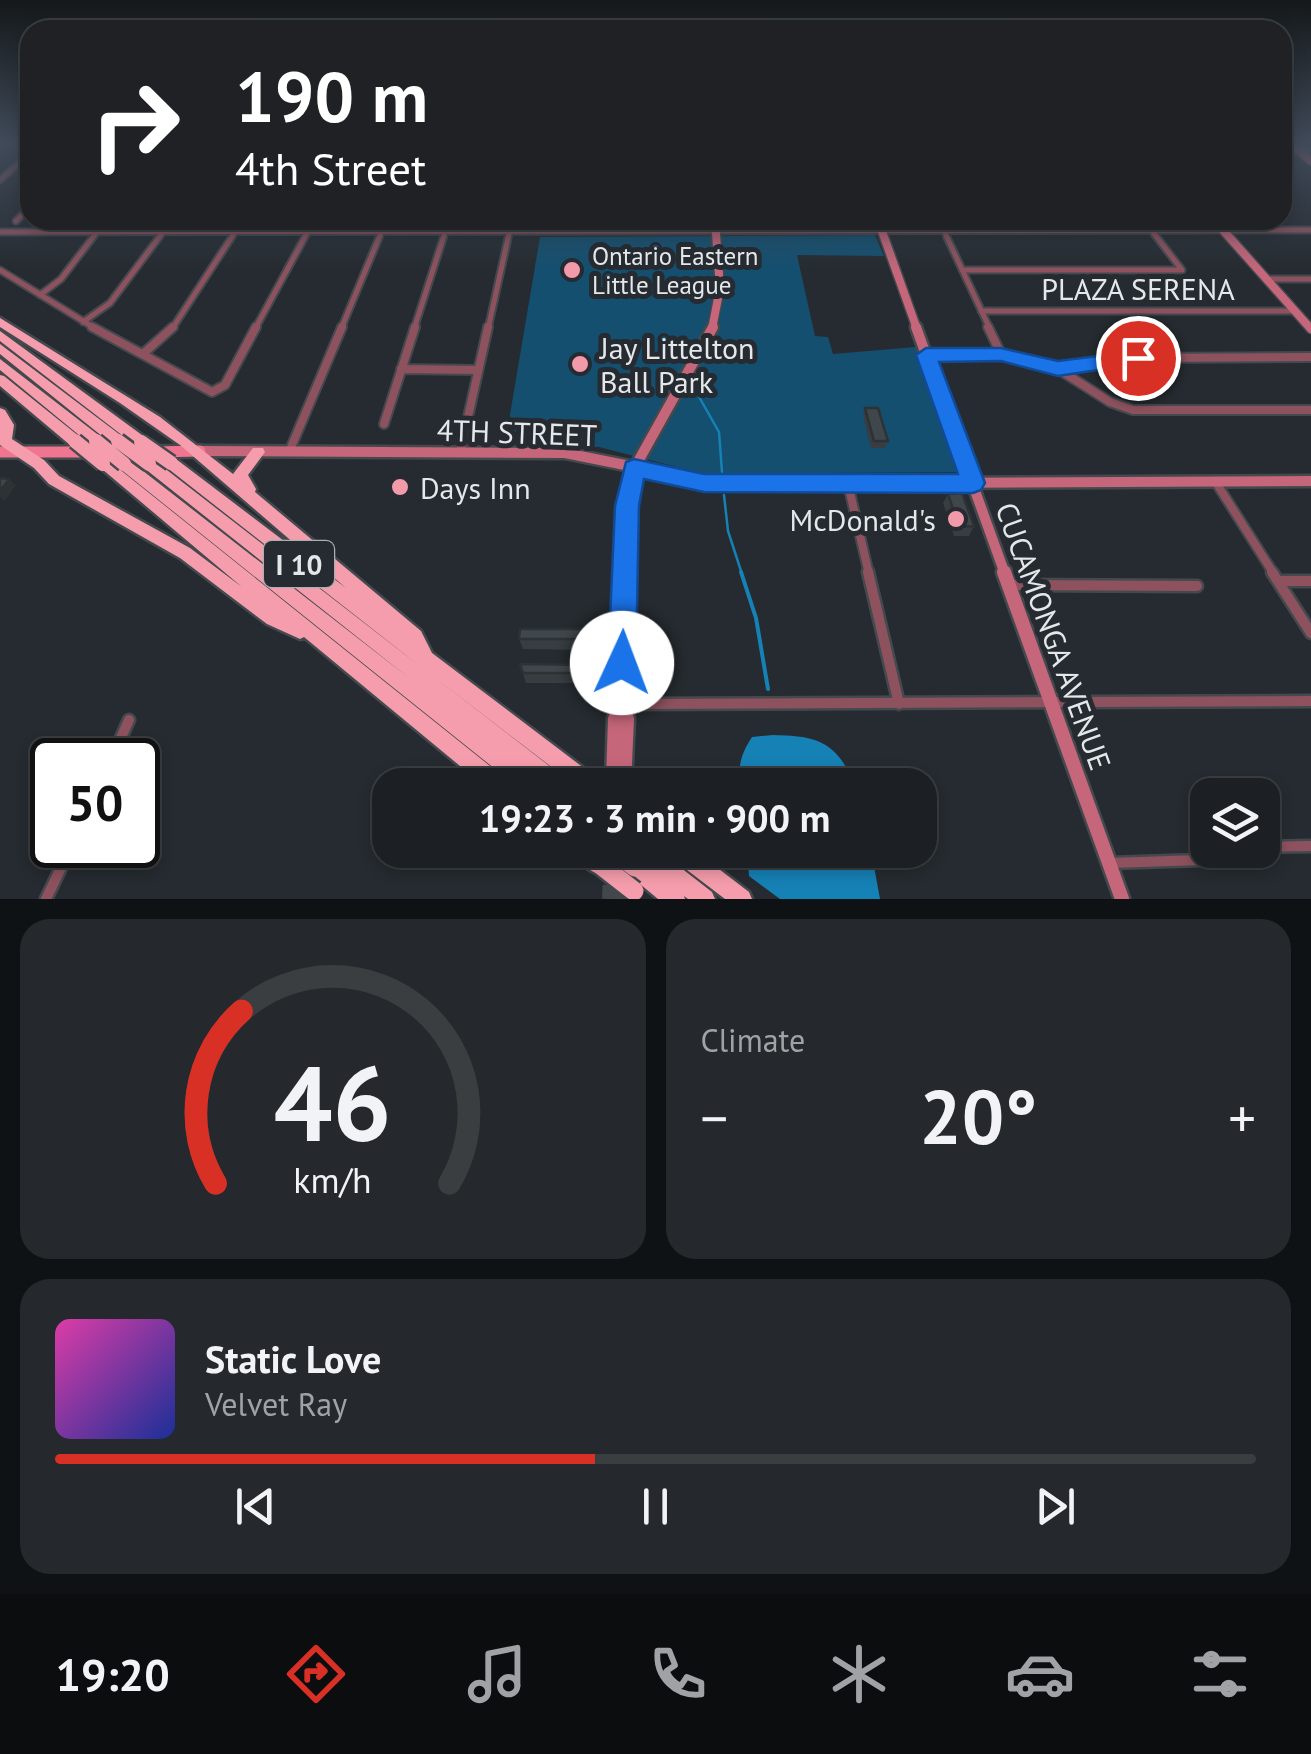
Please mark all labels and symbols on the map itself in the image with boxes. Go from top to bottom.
place label: Ontario Eastern Little League [592,240,758,301]
marker: Ontario Eastern Little League [561,259,583,281]
street label: PLAZA SERENA [1041,269,1235,308]
pin [1096,316,1181,401]
place label: Jay Littelton Ball Park [598,328,754,401]
marker: Jay Littelton Ball Park [569,353,591,375]
street label: 4TH STREET [436,410,598,454]
place label: Days Inn [420,468,531,507]
marker: Days Inn [389,476,411,498]
street label: CUCAMONGA AVENUE [987,497,1121,775]
place label: McDonald's [790,500,936,539]
marker: McDonald's [945,508,967,530]
road number: I 10 [264,541,334,587]
position arrow [570,611,674,715]
speed limit sign: 50 [30,738,160,868]

